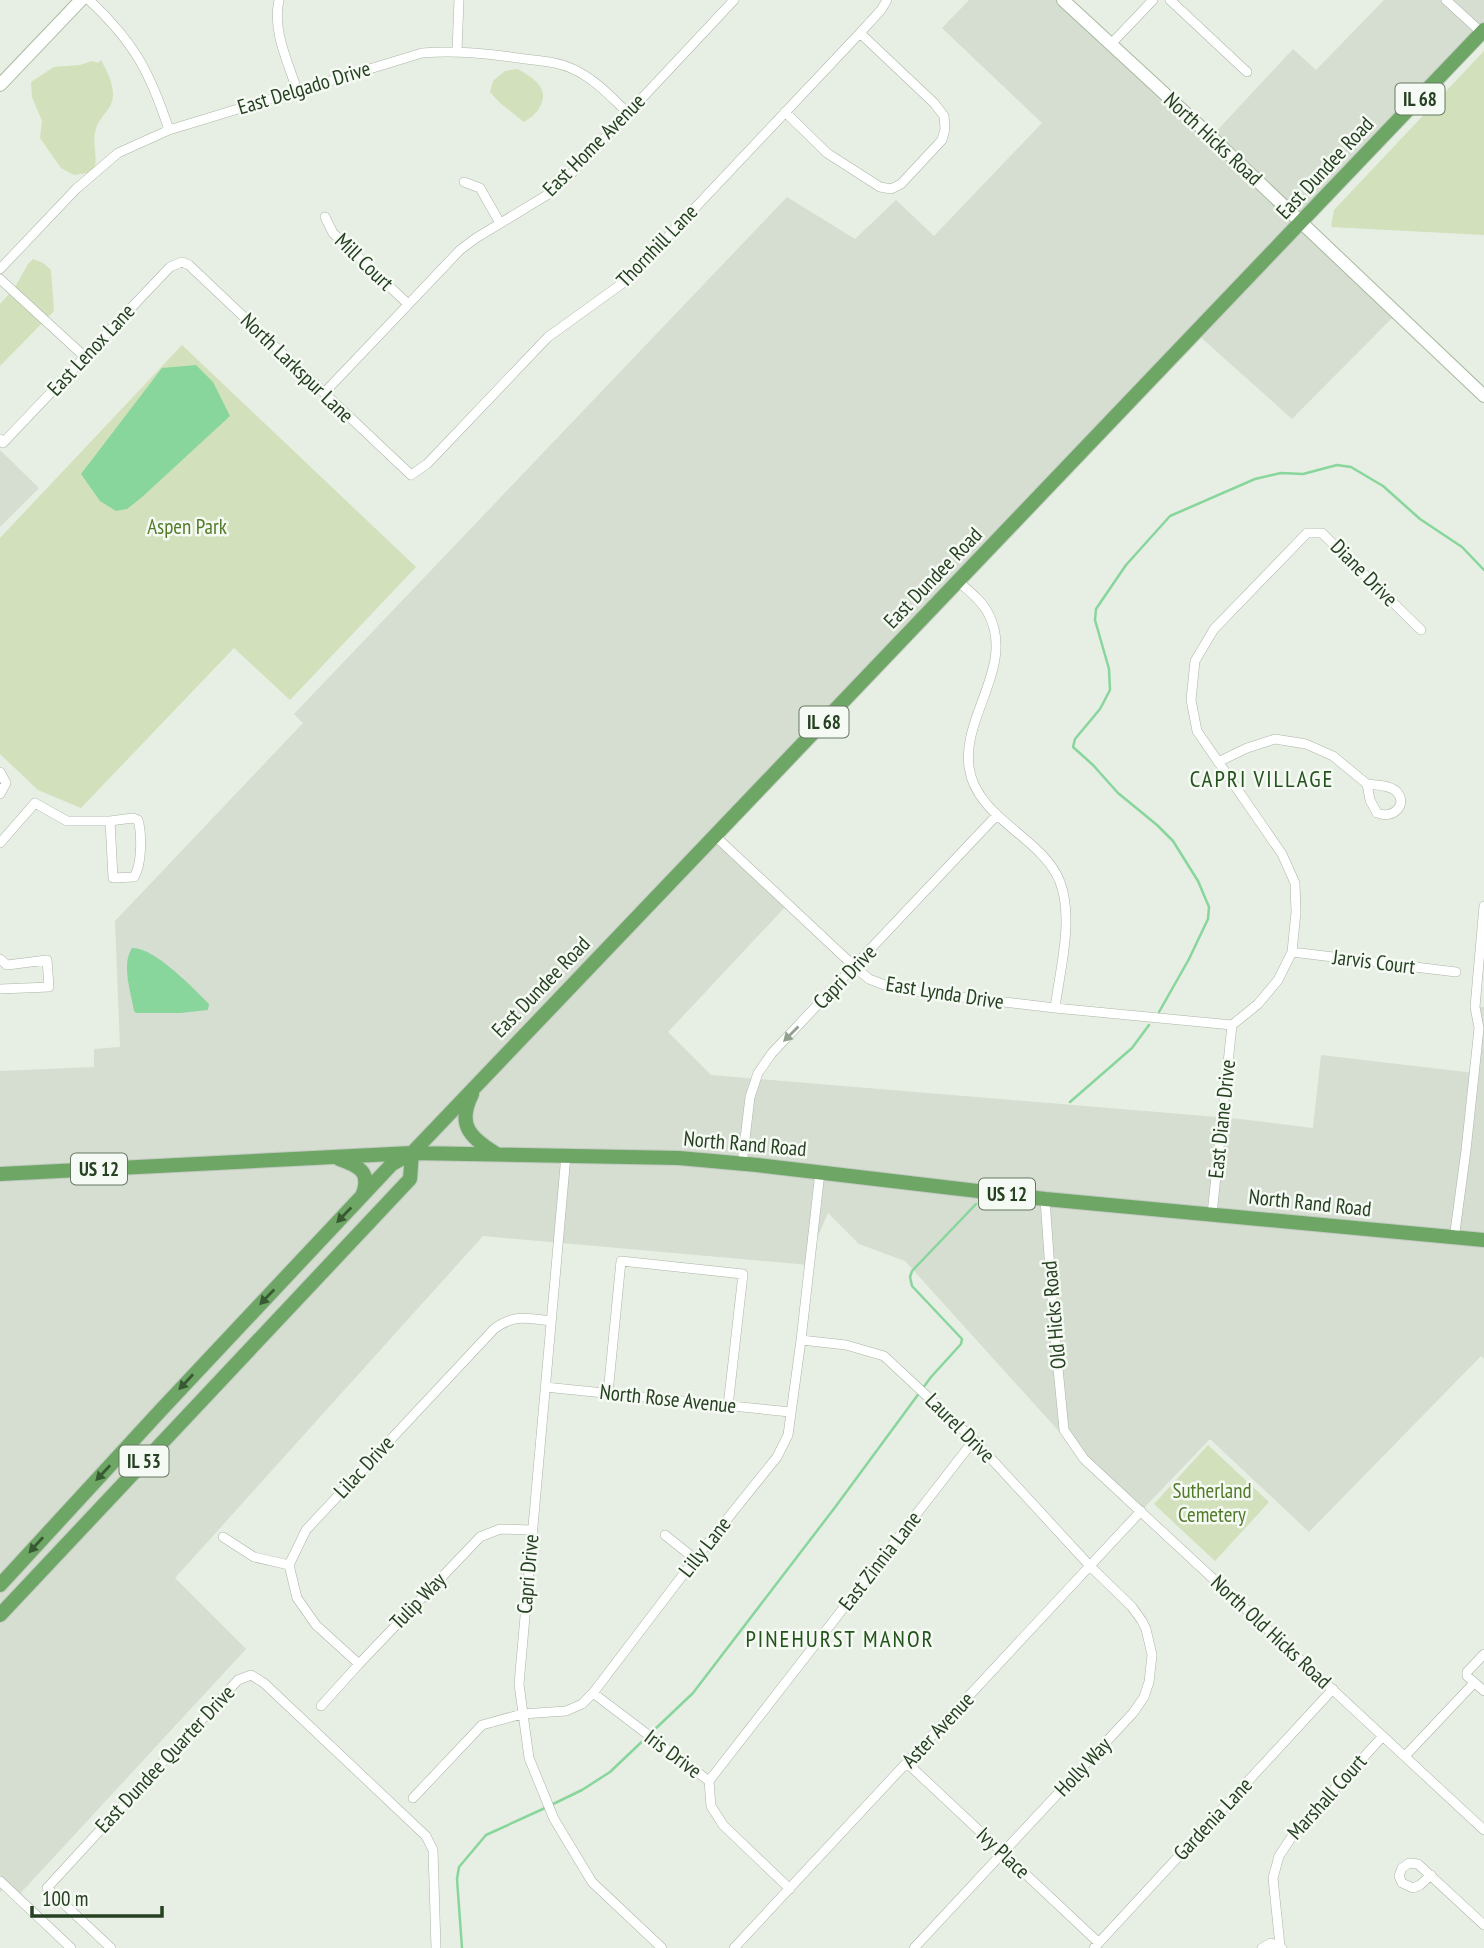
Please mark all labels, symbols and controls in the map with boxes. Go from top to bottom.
street label: East Delgado Drive [234,54,374,121]
road number: IL 68 [1396,83,1444,114]
street label: North Hicks Road [1158,86,1268,191]
street label: East Home Avenue [537,88,651,202]
street label: East Dundee Road [1270,111,1379,225]
street label: Thornhill Lane [610,198,703,293]
street label: Mill Court [329,227,400,296]
street label: East Lenox Lane [41,298,140,401]
street label: North Larkspur Lane [235,307,360,428]
park label: Aspen Park [147,513,227,540]
street label: East Dundee Road [878,521,988,634]
street label: Diane Drive [1325,533,1404,612]
road number: IL 68 [800,706,848,737]
district label: CAPRI VILLAGE [1190,764,1334,793]
street label: East Dundee Road [486,930,596,1043]
street label: Capri Drive [807,939,882,1015]
street label: Jarvis Court [1330,943,1417,980]
street label: East Lynda Drive [884,970,1006,1015]
one-way arrow [783,1025,799,1042]
street label: East Diane Drive [1202,1058,1241,1180]
street label: North Rand Road [683,1125,808,1162]
road number: US 12 [71,1154,127,1184]
road number: US 12 [979,1178,1035,1210]
street label: North Rand Road [1247,1183,1373,1222]
one-way arrow [337,1206,353,1223]
street label: Old Hicks Road [1035,1260,1072,1370]
one-way arrow [259,1288,275,1305]
one-way arrow [179,1373,195,1390]
street label: North Rose Avenue [598,1378,738,1419]
street label: Laurel Drive [920,1387,1001,1468]
street label: Lilac Drive [328,1430,400,1504]
road number: IL 53 [120,1446,168,1476]
one-way arrow [96,1464,111,1481]
park label: Sutherland Cemetery [1172,1477,1252,1528]
street label: East Zinnia Lane [832,1506,927,1616]
street label: Lilly Lane [673,1511,737,1582]
street label: Capri Drive [511,1533,544,1615]
one-way arrow [29,1536,45,1553]
street label: Tulip Way [384,1566,451,1635]
street label: North Old Hicks Road [1205,1569,1337,1694]
district label: PINEHURST MANOR [745,1624,935,1653]
street label: East Dundee Quarter Drive [89,1679,240,1838]
street label: Aster Avenue [896,1686,980,1773]
street label: Iris Drive [639,1723,707,1784]
street label: Holly Way [1048,1731,1117,1802]
street label: Marshall Court [1281,1748,1372,1845]
street label: Gardenia Lane [1167,1772,1258,1866]
street label: Ivy Place [971,1821,1036,1884]
scale bar [32,1874,161,1918]
text: 100 m [42,1885,88,1912]

